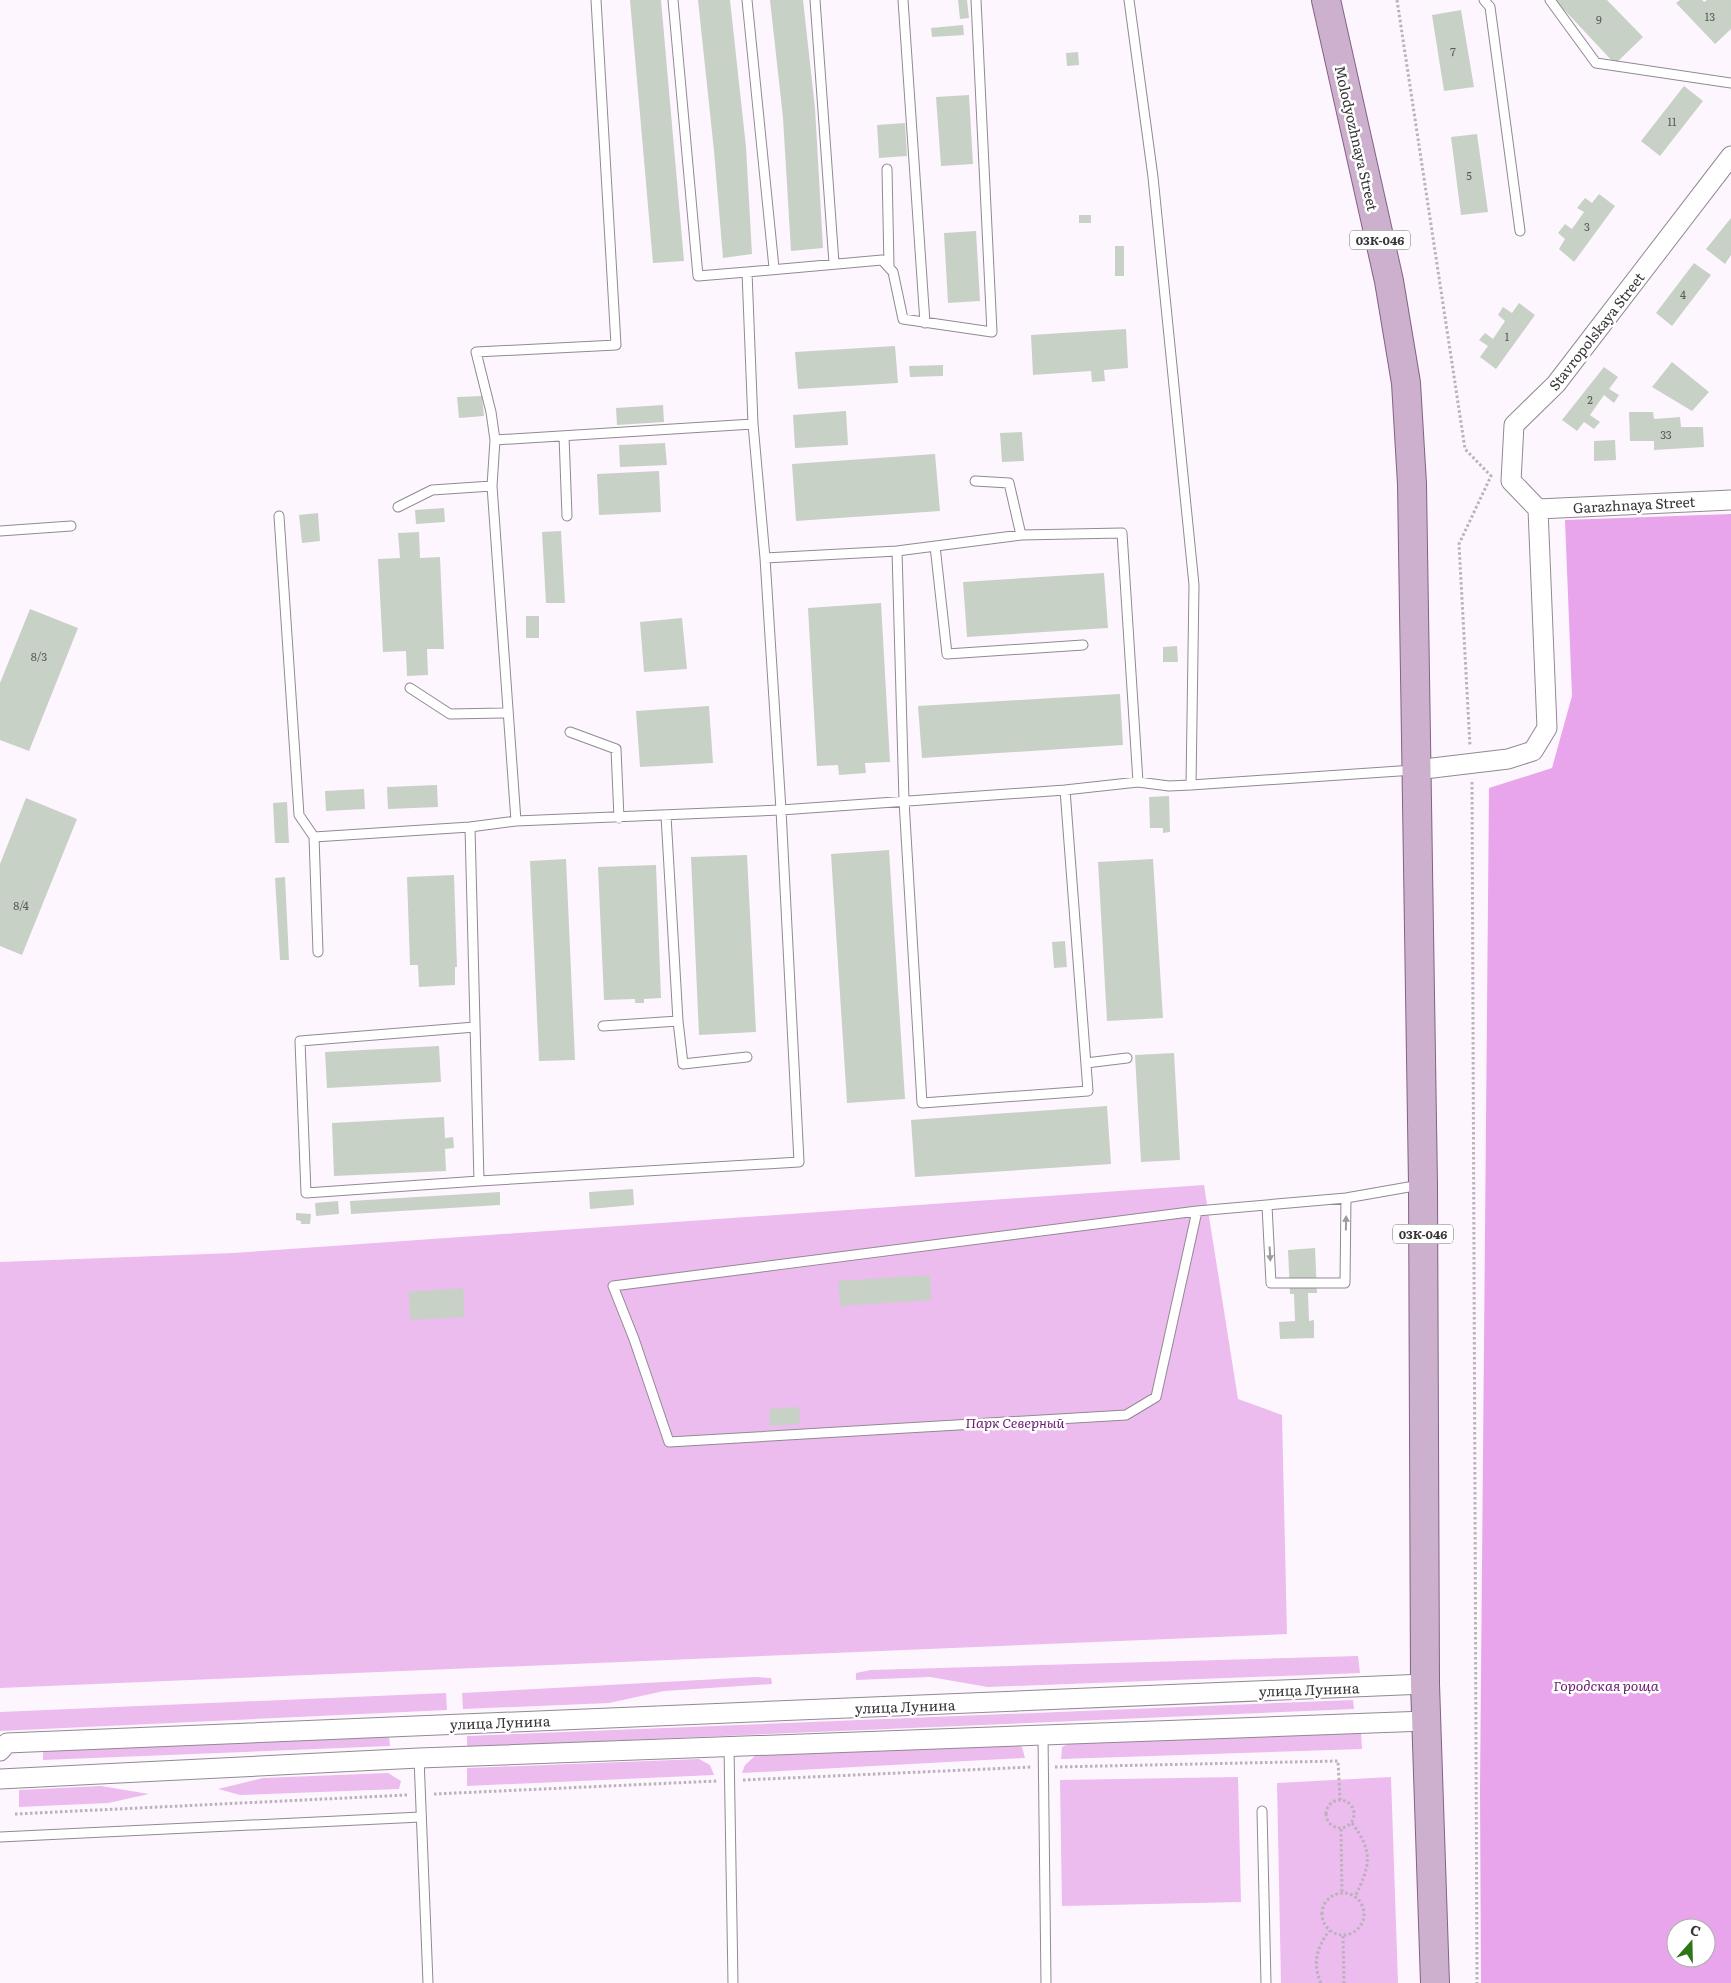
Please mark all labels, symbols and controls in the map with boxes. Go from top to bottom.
house number: 13 [1705,8,1715,24]
house number: 9 [1596,11,1602,27]
house number: 7 [1450,43,1456,59]
street label: Molodyozhnaya Street [1331,63,1384,213]
house number: 11 [1668,113,1677,129]
house number: 5 [1466,167,1472,183]
house number: 3 [1584,218,1590,234]
road number: 03К-046 [1350,230,1410,250]
street label: Stavropolskaya Street [1544,268,1649,394]
house number: 4 [1680,286,1686,302]
house number: 1 [1505,328,1510,344]
house number: 2 [1587,391,1593,407]
house number: 33 [1660,426,1672,442]
street label: Garazhnaya Street [1572,491,1696,517]
house number: 8/3 [31,648,47,664]
house number: 8/4 [13,897,29,913]
one-way arrow [1342,1215,1350,1231]
road number: 03К-046 [1393,1224,1453,1244]
one-way arrow [1266,1247,1274,1263]
park label: Парк Северный [965,1412,1065,1432]
park label: Городская роща [1553,1675,1659,1695]
street label: улица Лунина [1258,1677,1360,1701]
street label: улица Лунина [854,1694,956,1718]
street label: улица Лунина [449,1710,551,1734]
north arrow [1666,1918,1716,1968]
text: С [1688,1919,1704,1941]

